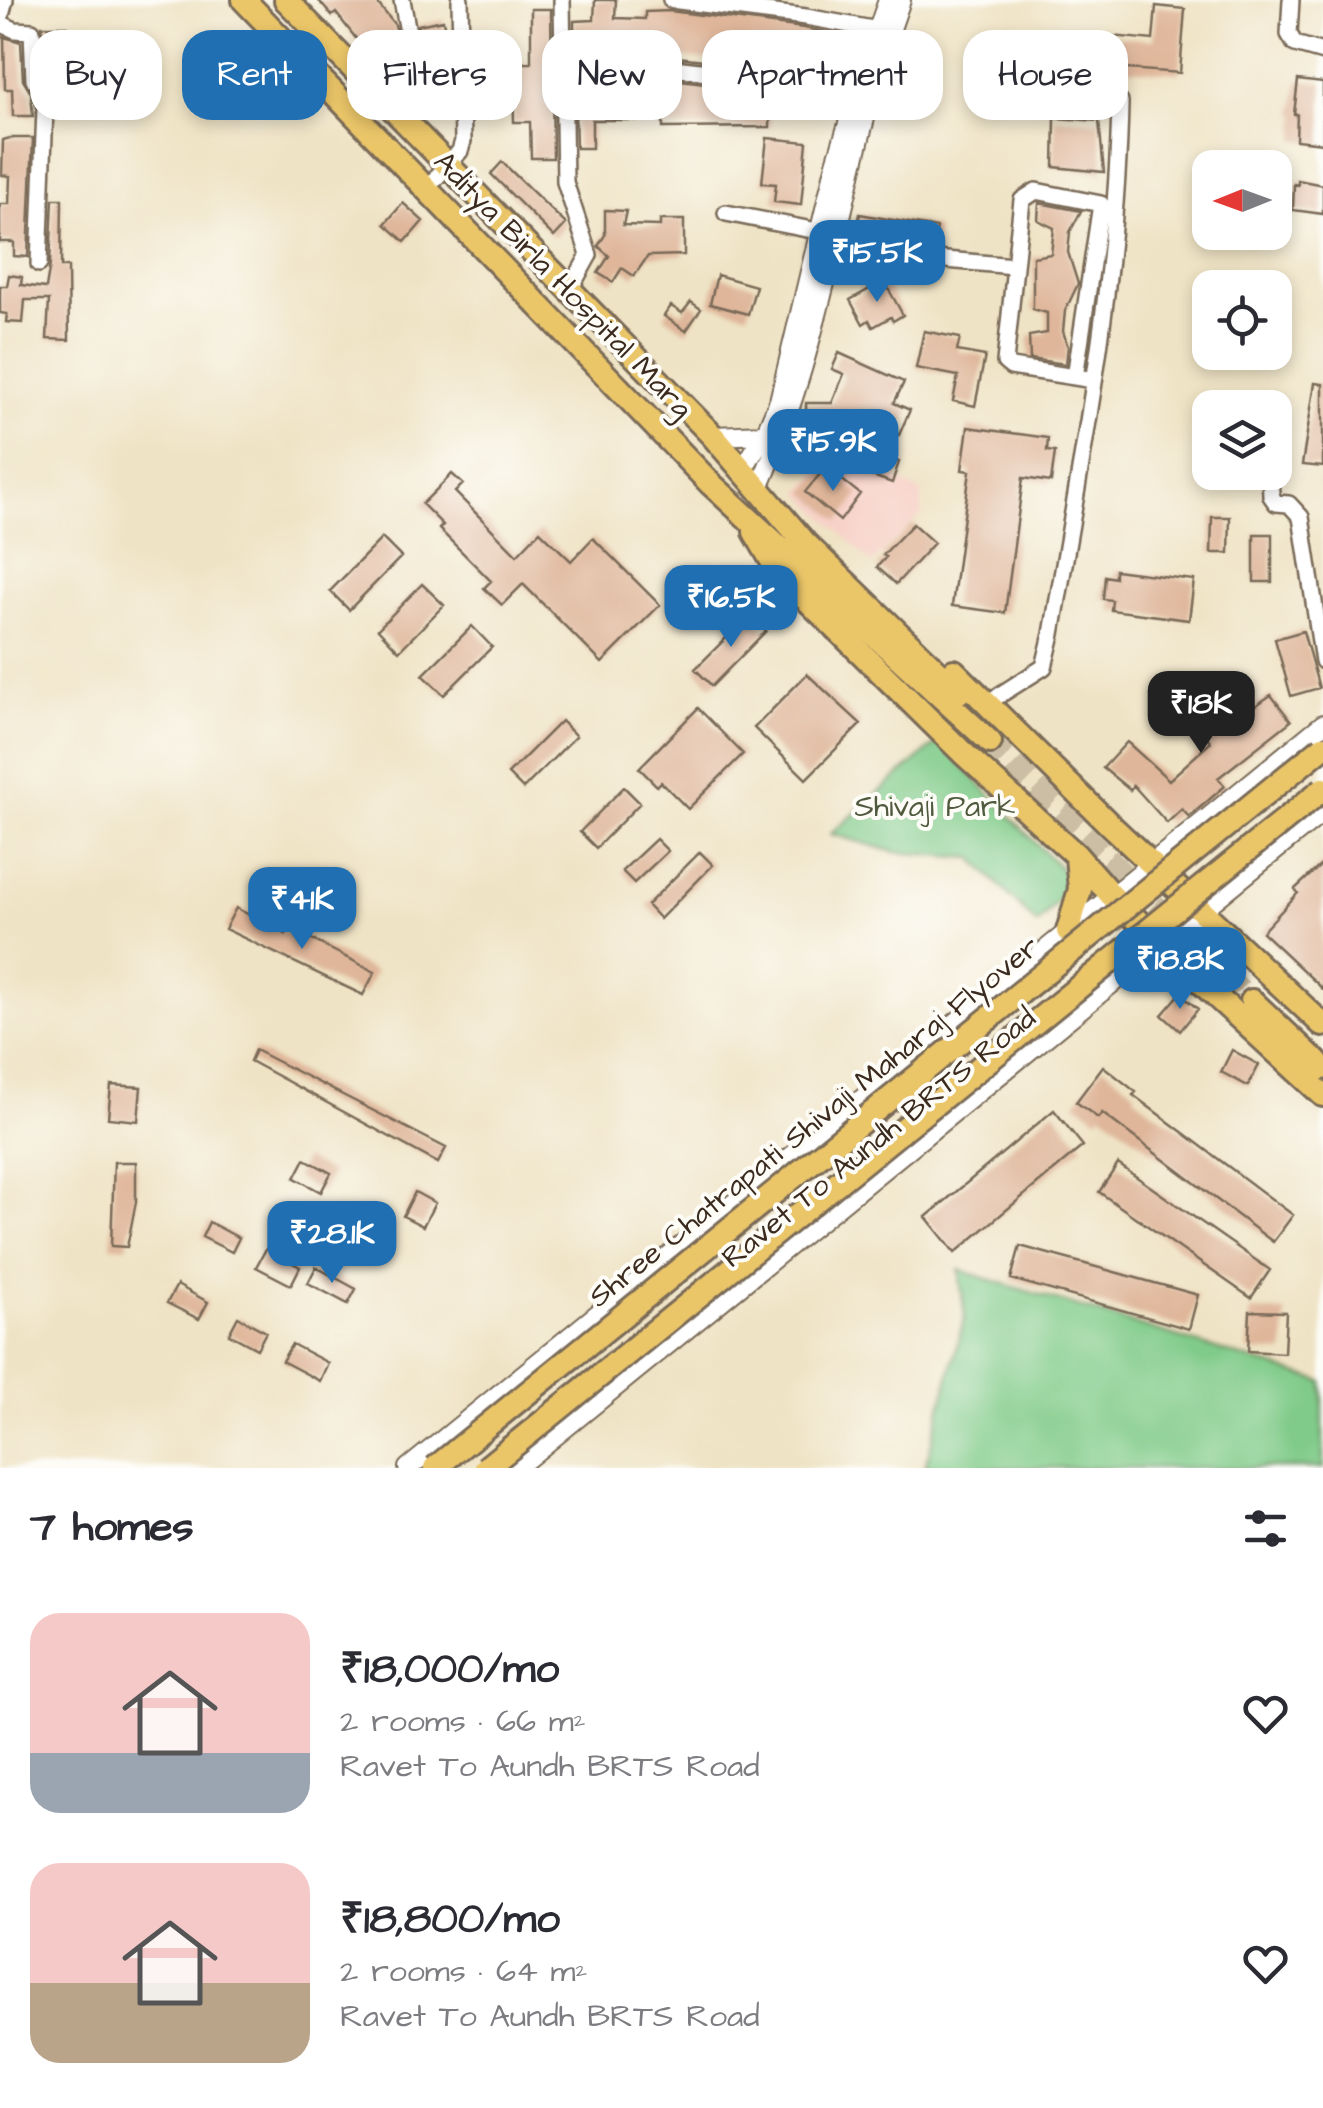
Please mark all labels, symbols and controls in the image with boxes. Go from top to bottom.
chip: Buy [30,30,162,120]
chip: Rent [182,30,327,120]
chip: Filters [347,30,522,120]
chip: New [542,30,682,120]
chip: Apartment [702,30,943,120]
chip: House [963,30,1128,120]
street label: Aditya Birla Hospital Marg [423,142,702,429]
north arrow [1192,150,1292,250]
map controls [1192,150,1292,490]
pin: ₹15.5K [796,220,958,305]
text: ₹15.5K [831,230,923,275]
button: locate [1192,270,1292,370]
button: layers [1192,390,1292,490]
pin: ₹15.9K [752,409,914,494]
text: ₹15.9K [789,419,877,464]
pin: ₹16.5K [650,565,812,650]
text: ₹16.5K [687,575,776,620]
pin: ₹18K [1142,671,1260,756]
text: ₹18K [1170,681,1232,726]
park label: Shivaji Park [855,786,1015,828]
pin: ₹41K [243,867,361,952]
text: ₹41K [270,877,334,922]
street label: Shree Chatrapati Shivaji Maharaj Flyover [580,927,1049,1318]
pin: ₹18.8K [1099,927,1261,1012]
text: ₹18.8K [1136,937,1224,982]
street label: Ravet To Aundh BRTS Road [713,998,1045,1278]
pin: ₹28.1K [251,1201,413,1286]
text: ₹28.1K [289,1211,375,1256]
text: 7 homes [30,1499,194,1557]
icon: filters [1238,1501,1293,1556]
text: ₹18,000/mo [340,1641,559,1699]
icon: home [110,1653,230,1773]
icon: heart [1238,1686,1293,1741]
text: 2 rooms · 66 m² [340,1699,586,1744]
text: Ravet To Aundh BRTS Road [340,1744,760,1789]
text: ₹18,800/mo [340,1891,560,1949]
icon: home [110,1903,230,2023]
icon: heart [1238,1936,1293,1991]
text: 2 rooms · 64 m² [340,1949,587,1994]
text: Ravet To Aundh BRTS Road [340,1994,760,2039]

